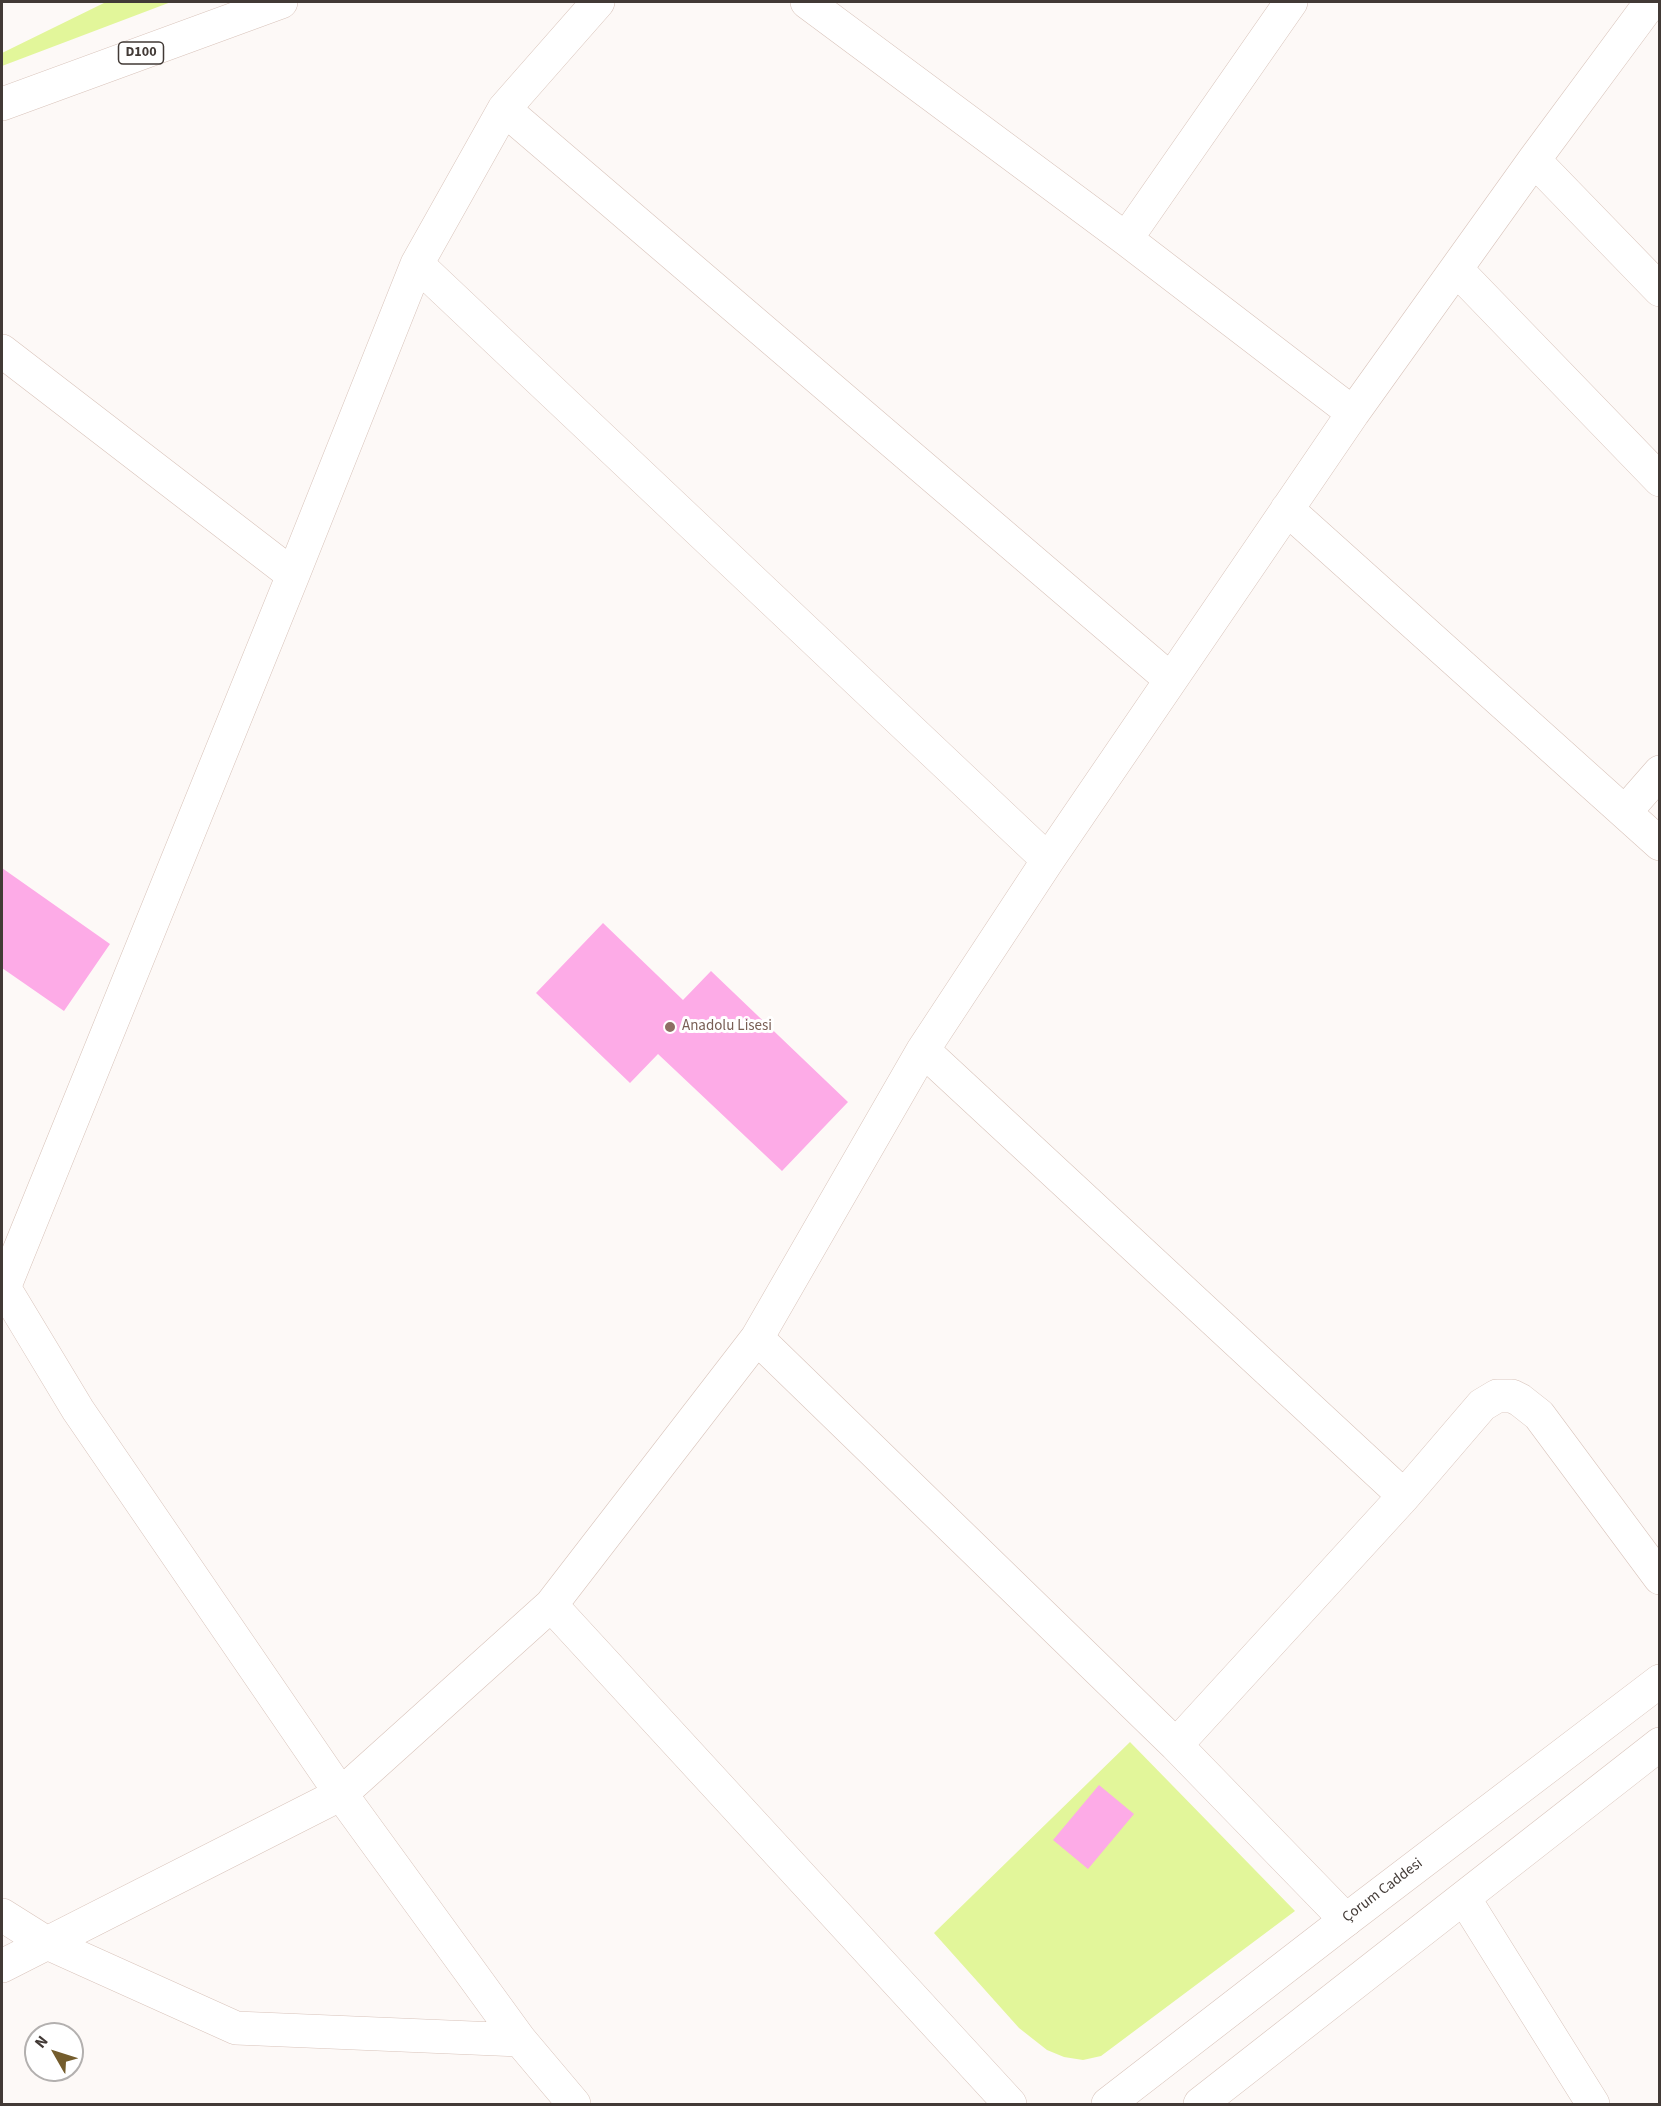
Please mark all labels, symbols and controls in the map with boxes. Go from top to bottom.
road number: D100 [118,42,164,64]
place label: Anadolu Lisesi [682,1018,772,1036]
marker: Anadolu Lisesi [663,1020,677,1034]
street label: Çorum Caddesi [1339,1855,1427,1927]
north arrow [24,2022,84,2082]
text: N [30,2031,53,2053]

